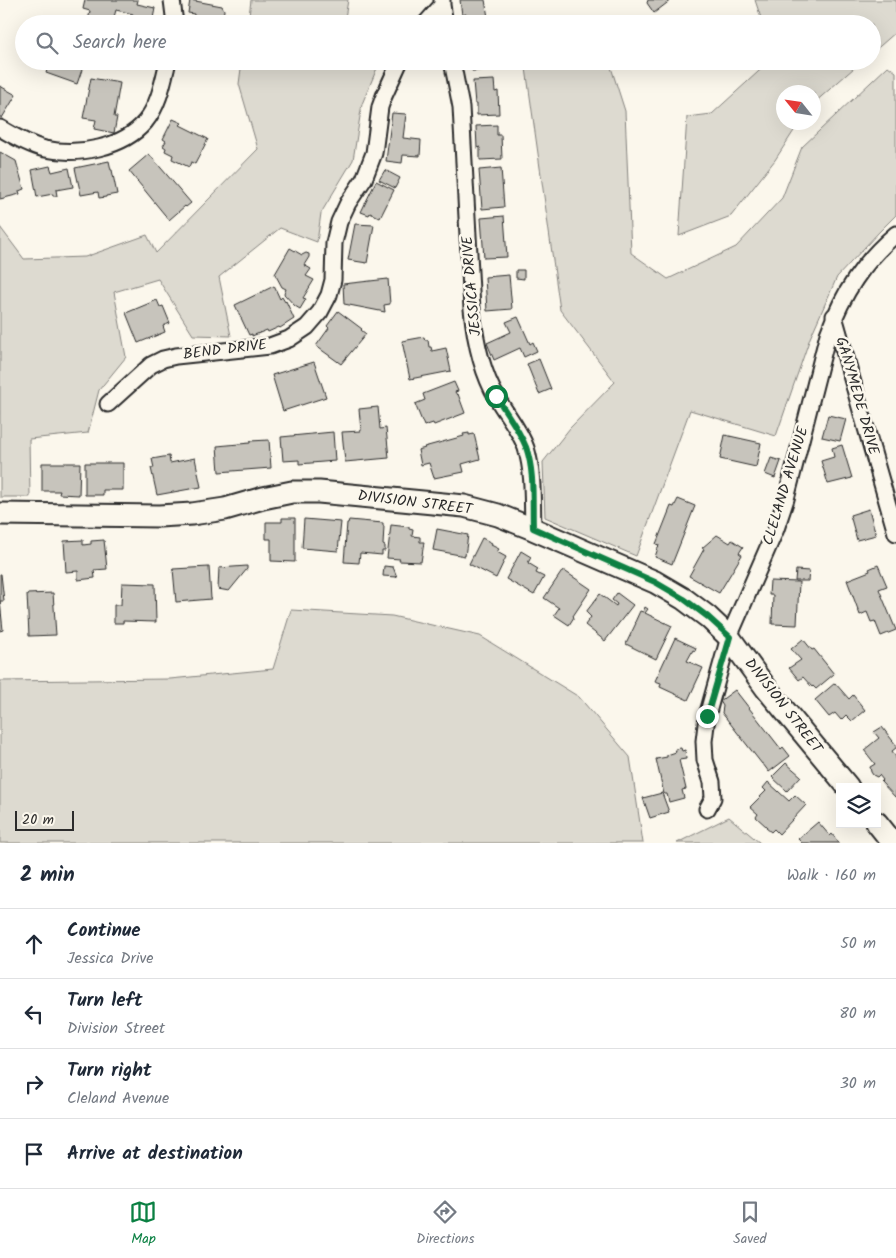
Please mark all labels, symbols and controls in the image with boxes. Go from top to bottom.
search box [15,15,881,70]
text: Search here [73,28,167,58]
icon: search [33,29,61,57]
north arrow [776,85,821,130]
street label: JESSICA DRIVE [456,234,488,337]
street label: BEND DRIVE [182,333,269,367]
street label: GANYMEDE DRIVE [829,334,886,459]
route start [485,385,508,408]
street label: CLELAND AVENUE [757,423,816,548]
street label: DIVISION STREET [356,484,476,522]
street label: DIVISION STREET [738,653,829,760]
route end [696,705,719,728]
map controls [836,783,881,828]
button: layers [836,783,881,828]
scale bar [15,808,74,831]
text: 20 m [22,809,54,831]
text: 2 min [20,859,75,892]
text: Walk · 160 m [787,863,876,888]
text: Continue [67,916,140,946]
icon: ahead [20,930,48,958]
text: 50 m [840,931,876,956]
text: Jessica Drive [67,946,154,971]
text: Turn left [67,986,142,1016]
icon: left [20,1000,48,1028]
text: 80 m [839,1001,876,1026]
text: Division Street [67,1016,165,1041]
text: Turn right [67,1056,152,1086]
icon: right [20,1070,48,1098]
text: 30 m [840,1071,876,1096]
text: Cleland Avenue [67,1086,169,1111]
text: Arrive at destination [67,1139,243,1169]
icon: arrive [20,1140,48,1168]
tab: Map [129,1198,157,1250]
tab: Directions [416,1198,474,1250]
tab: Saved [733,1198,767,1250]

